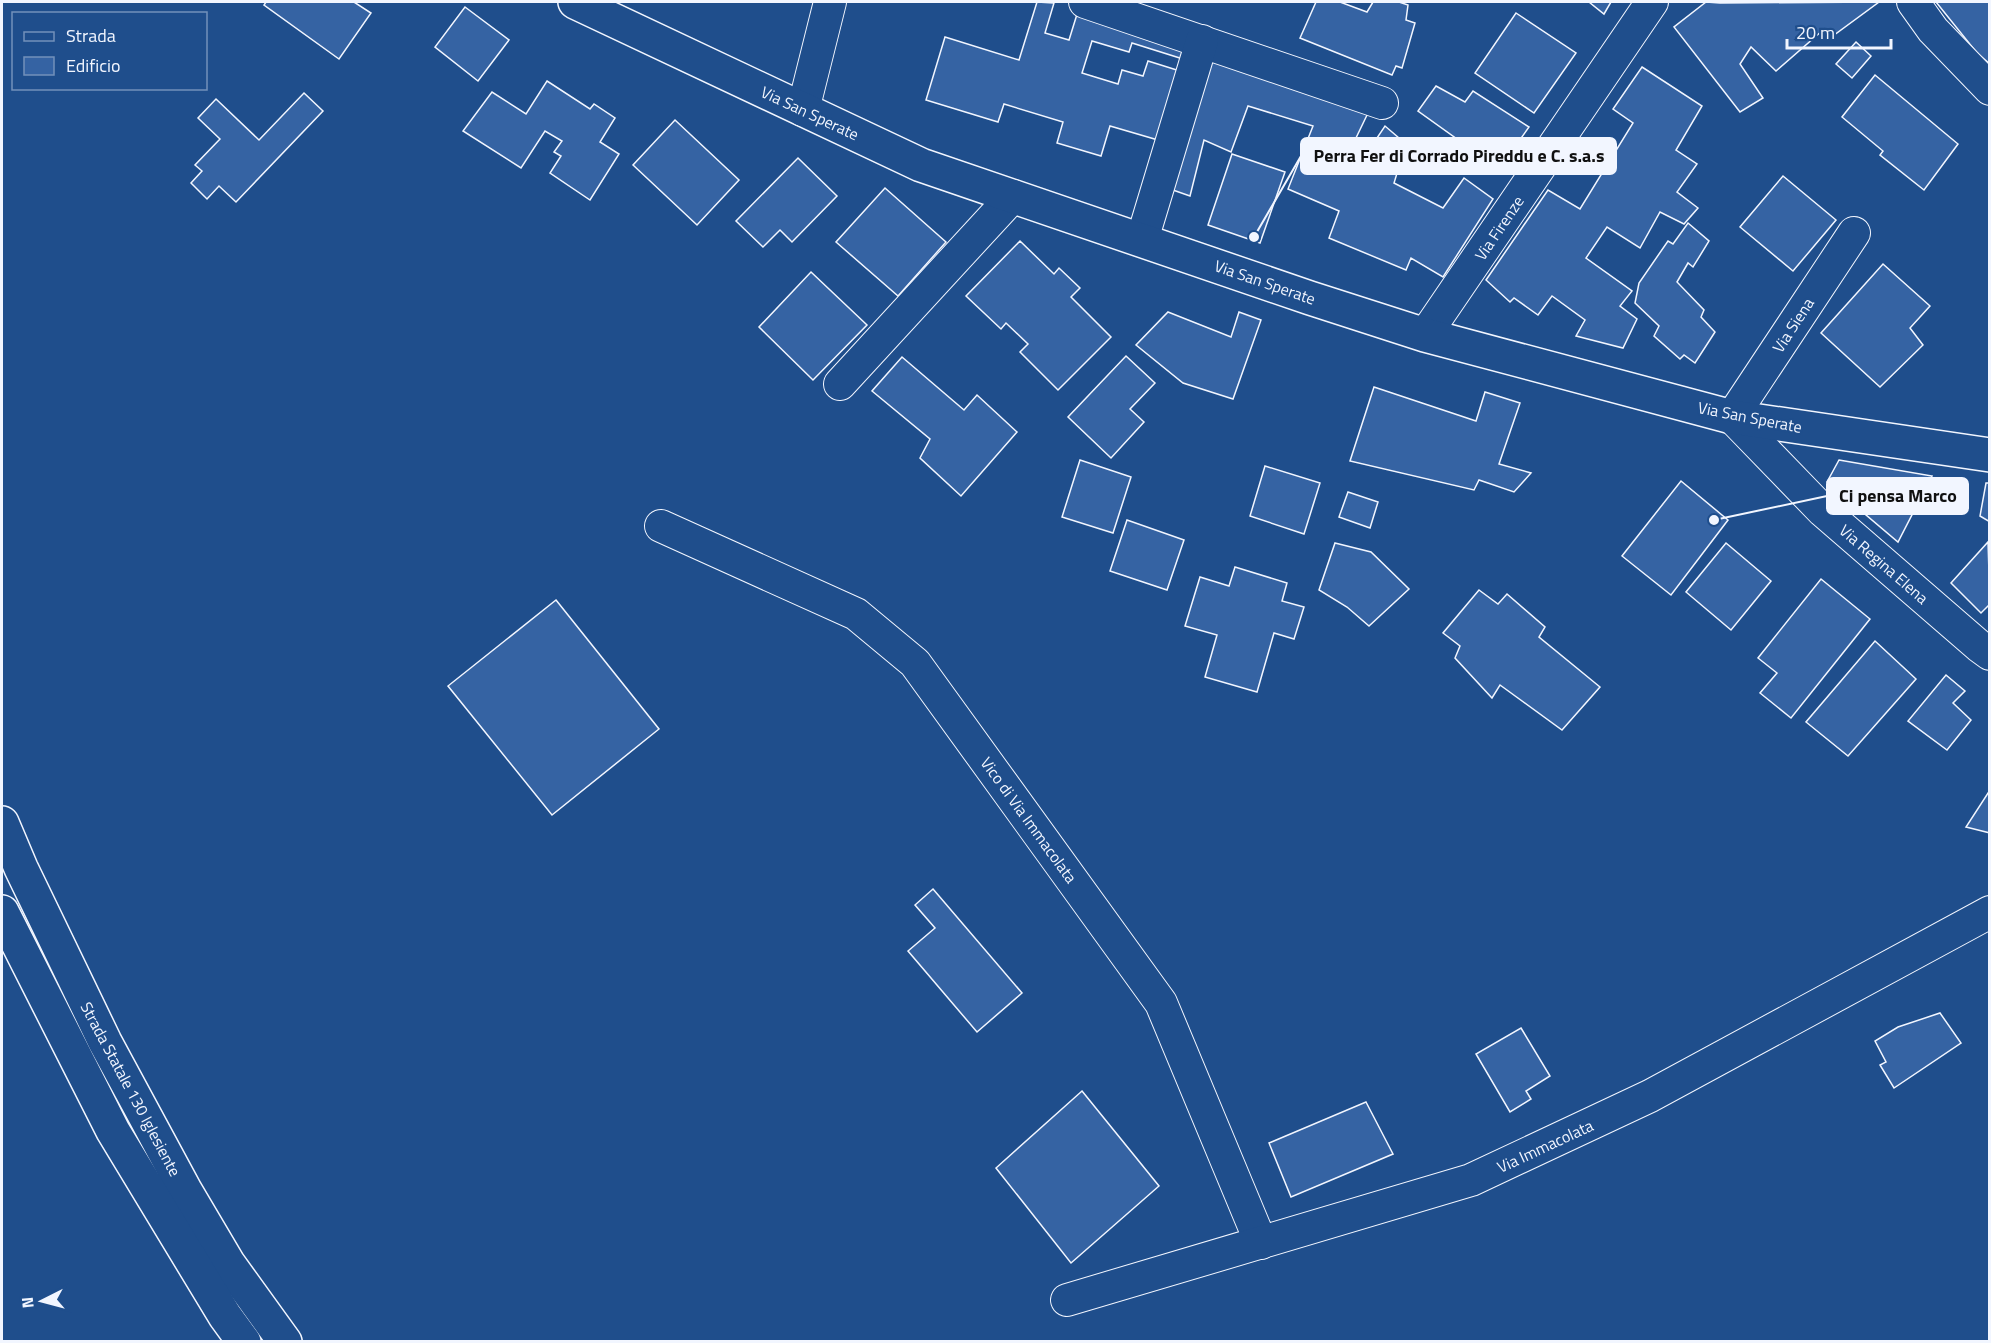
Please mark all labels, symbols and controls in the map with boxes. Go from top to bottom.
legend [12,12,207,90]
scale bar [1787,12,1890,50]
text: 20 m [1796,19,1835,46]
text: Strada [66,22,116,49]
text: Edificio [66,52,120,79]
street label: Via San Sperate [757,80,863,146]
callout: Perra Fer di Corrado Pireddu e C. s.a.s [1301,138,1616,174]
text: Perra Fer di Corrado Pireddu e C. s.a.s [1314,142,1604,169]
street label: Via Firenze [1468,191,1530,265]
street label: Via San Sperate [1211,253,1319,311]
street label: Via Siena [1766,293,1820,357]
street label: Via San Sperate [1696,395,1804,439]
callout: Ci pensa Marco [1827,478,1968,514]
text: Ci pensa Marco [1839,482,1957,509]
street label: Via Regina Elena [1834,518,1934,610]
street label: Vico di Via Immacolata [975,752,1083,888]
street label: Strada Statale 130 Iglesiente [75,998,187,1180]
street label: Via Immacolata [1493,1113,1597,1179]
north arrow [12,1271,72,1331]
text: N [15,1296,40,1309]

